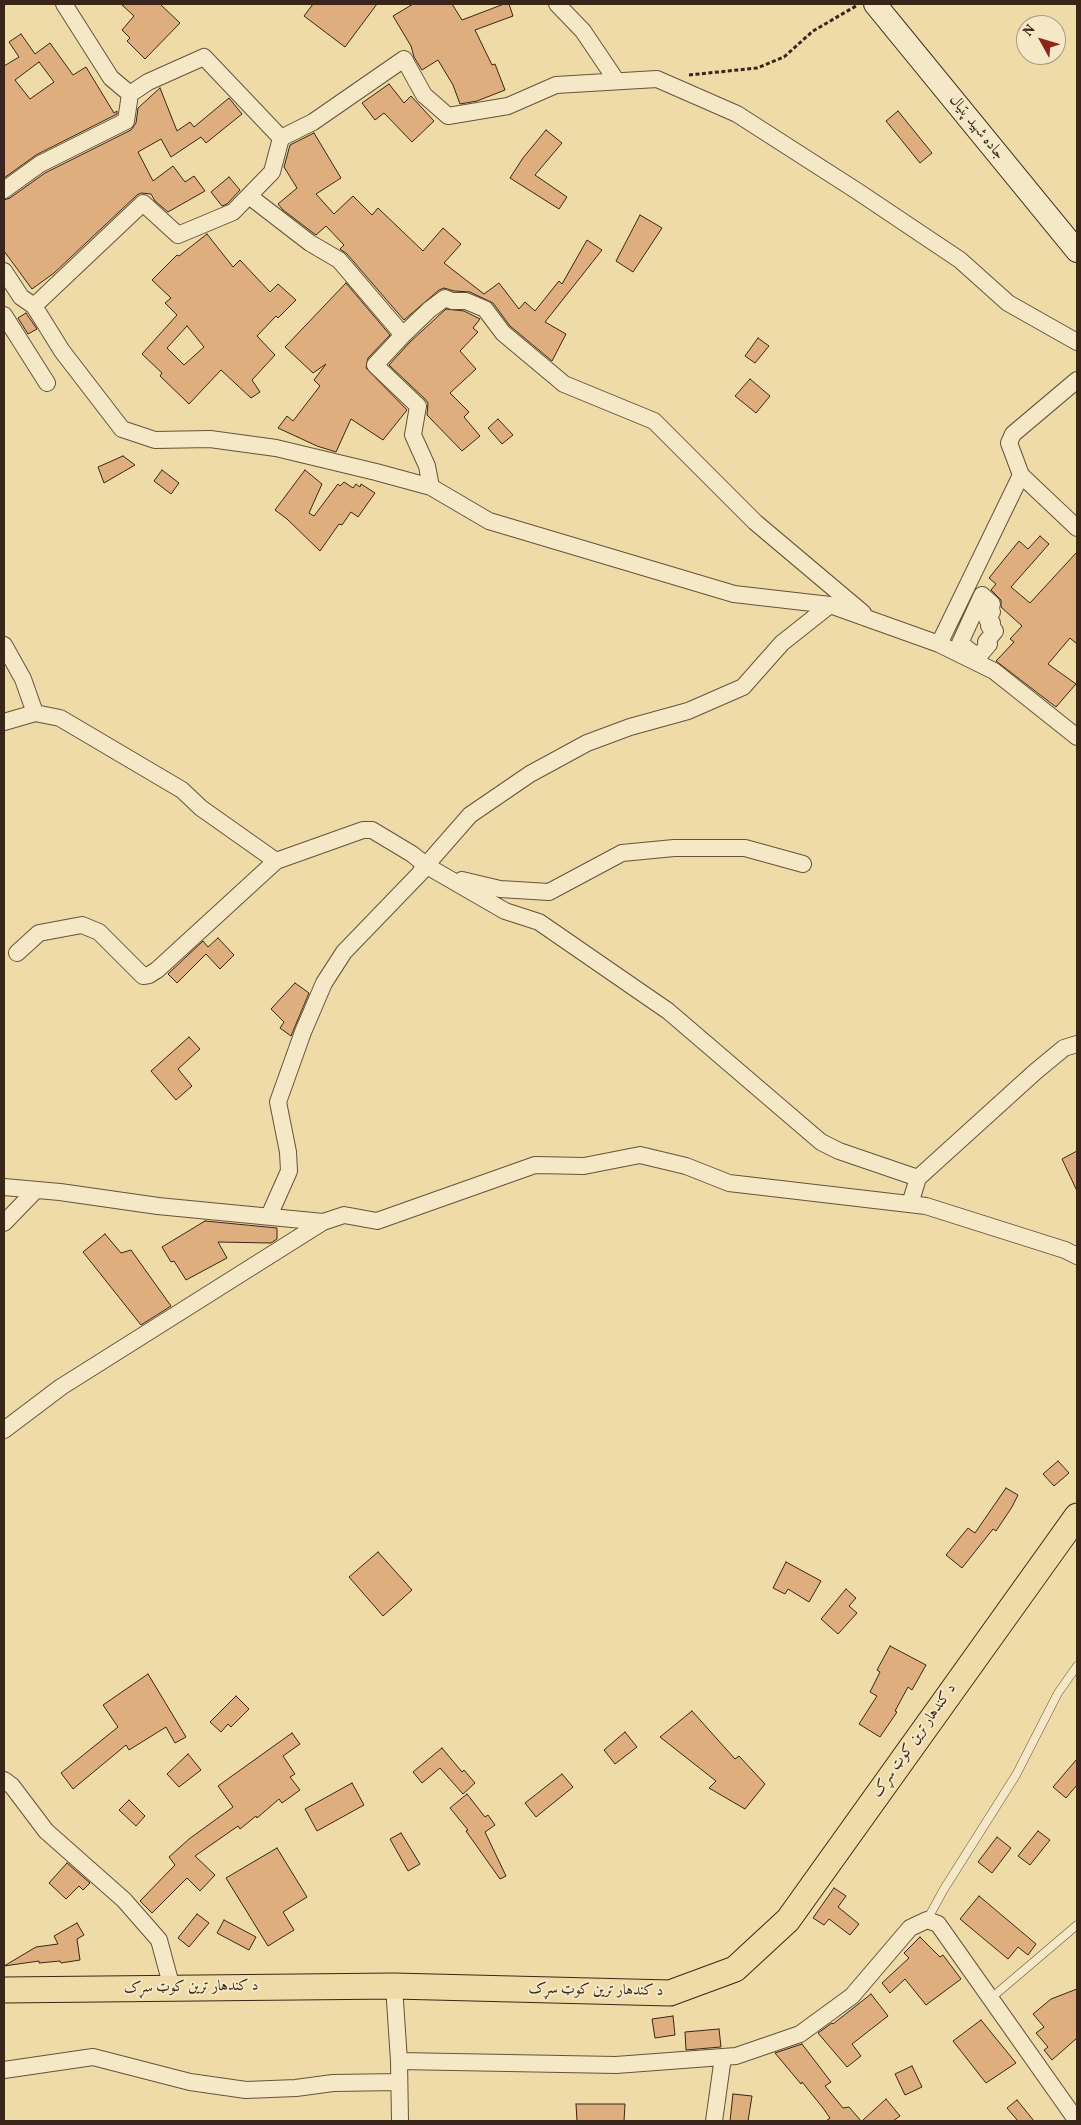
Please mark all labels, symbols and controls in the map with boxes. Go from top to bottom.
north arrow [1016,15,1066,65]
text: N [1019,21,1040,41]
street label: جاده شهید پتیال [944,92,1008,164]
street label: د کندهار ترين کوټ سړک [869,1681,961,1801]
street label: د کندهار ترين کوټ سړک [123,1978,259,1998]
street label: د کندهار ترين کوټ سړک [528,1981,664,2001]

